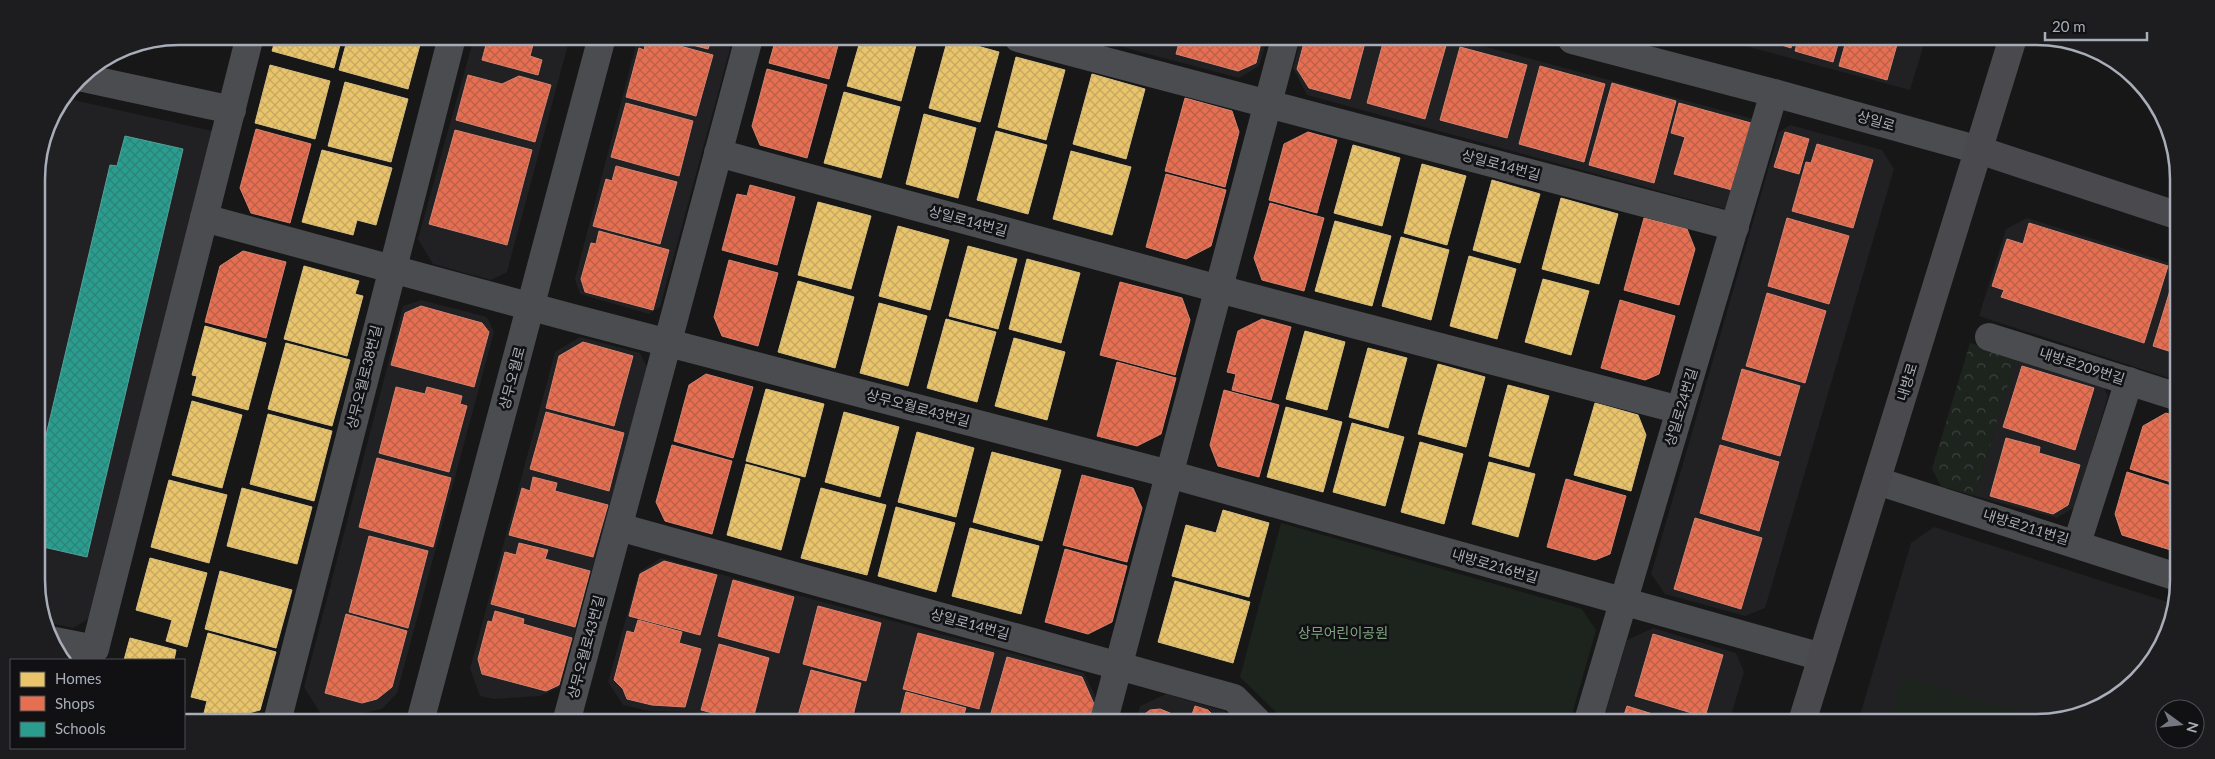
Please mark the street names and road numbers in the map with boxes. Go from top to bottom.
street label: 상일로 [1855,107,1897,134]
street label: 상일로14번길 [1460,146,1542,183]
street label: 상일로14번길 [927,202,1009,239]
street label: 상무오월로38번길 [342,323,385,431]
street label: 상무오월로 [495,344,528,411]
street label: 내방로209번길 [2037,344,2127,387]
street label: 내방로 [1893,361,1920,403]
street label: 상일로24번길 [1661,366,1700,448]
street label: 상무오월로43번길 [865,386,972,429]
street label: 내방로211번길 [1981,505,2071,548]
street label: 내방로216번길 [1450,545,1540,586]
street label: 상무오월로43번길 [564,593,607,700]
street label: 상일로14번길 [929,605,1011,642]

